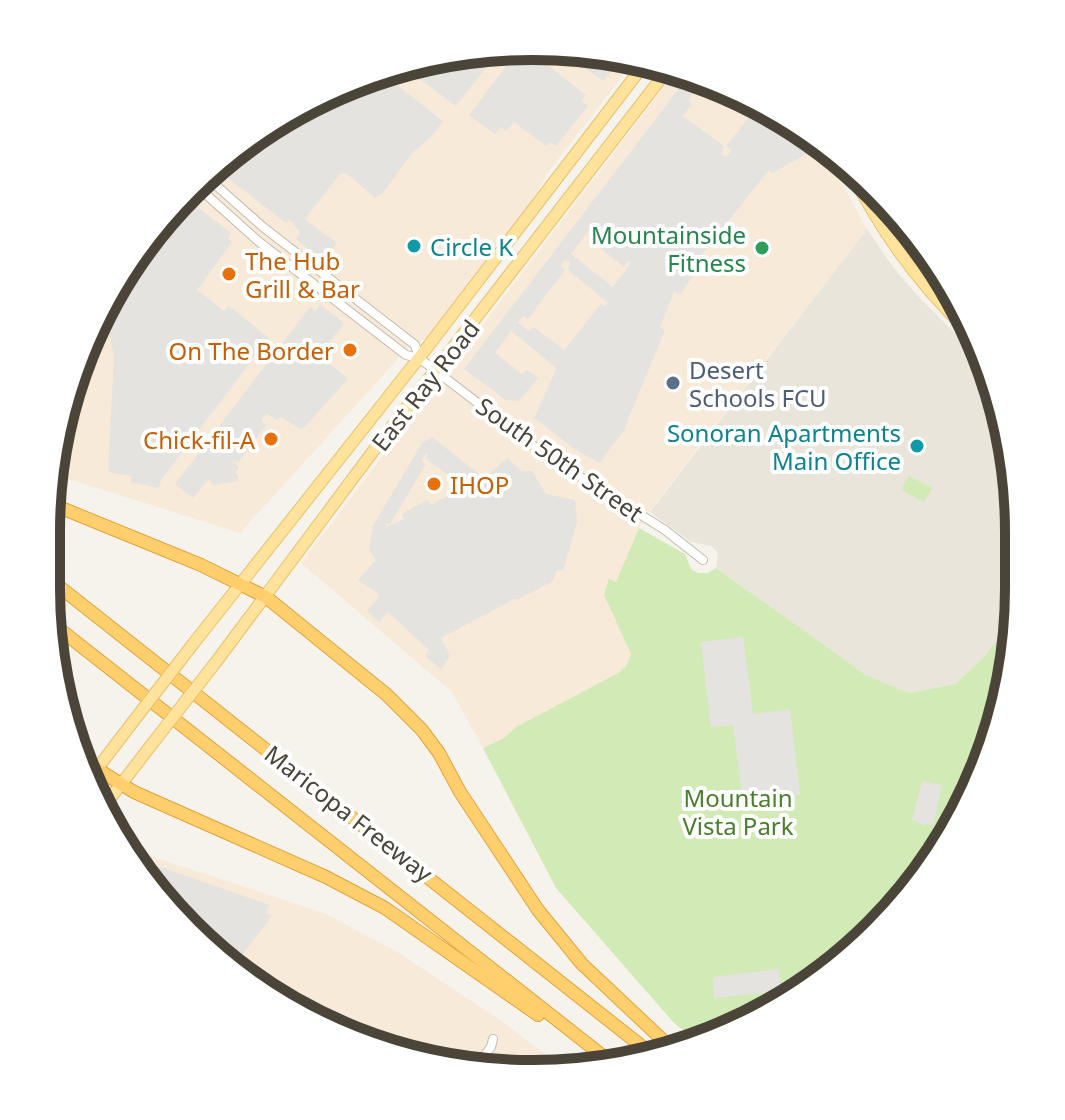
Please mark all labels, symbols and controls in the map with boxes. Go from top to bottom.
place label: Mountainside Fitness [591,218,746,279]
place label: Circle K [430,230,513,263]
marker: Circle K [405,237,423,255]
marker: Mountainside Fitness [753,239,771,257]
place label: The Hub Grill & Bar [245,244,360,305]
marker: The Hub Grill & Bar [220,265,238,283]
street label: East Ray Road [363,313,487,457]
place label: On The Border [168,334,334,367]
marker: On The Border [341,341,359,359]
place label: Desert Schools FCU [689,353,827,414]
marker: Desert Schools FCU [664,374,682,392]
street label: South 50th Street [470,389,650,529]
place label: Sonoran Apartments Main Office [667,416,901,477]
place label: Chick-fil-A [143,423,256,456]
marker: Chick-fil-A [262,430,280,448]
marker: Sonoran Apartments Main Office [908,437,926,455]
place label: IHOP [450,468,509,501]
marker: IHOP [425,475,443,493]
street label: Maricopa Freeway [258,737,440,890]
park label: Mountain Vista Park [682,781,794,842]

